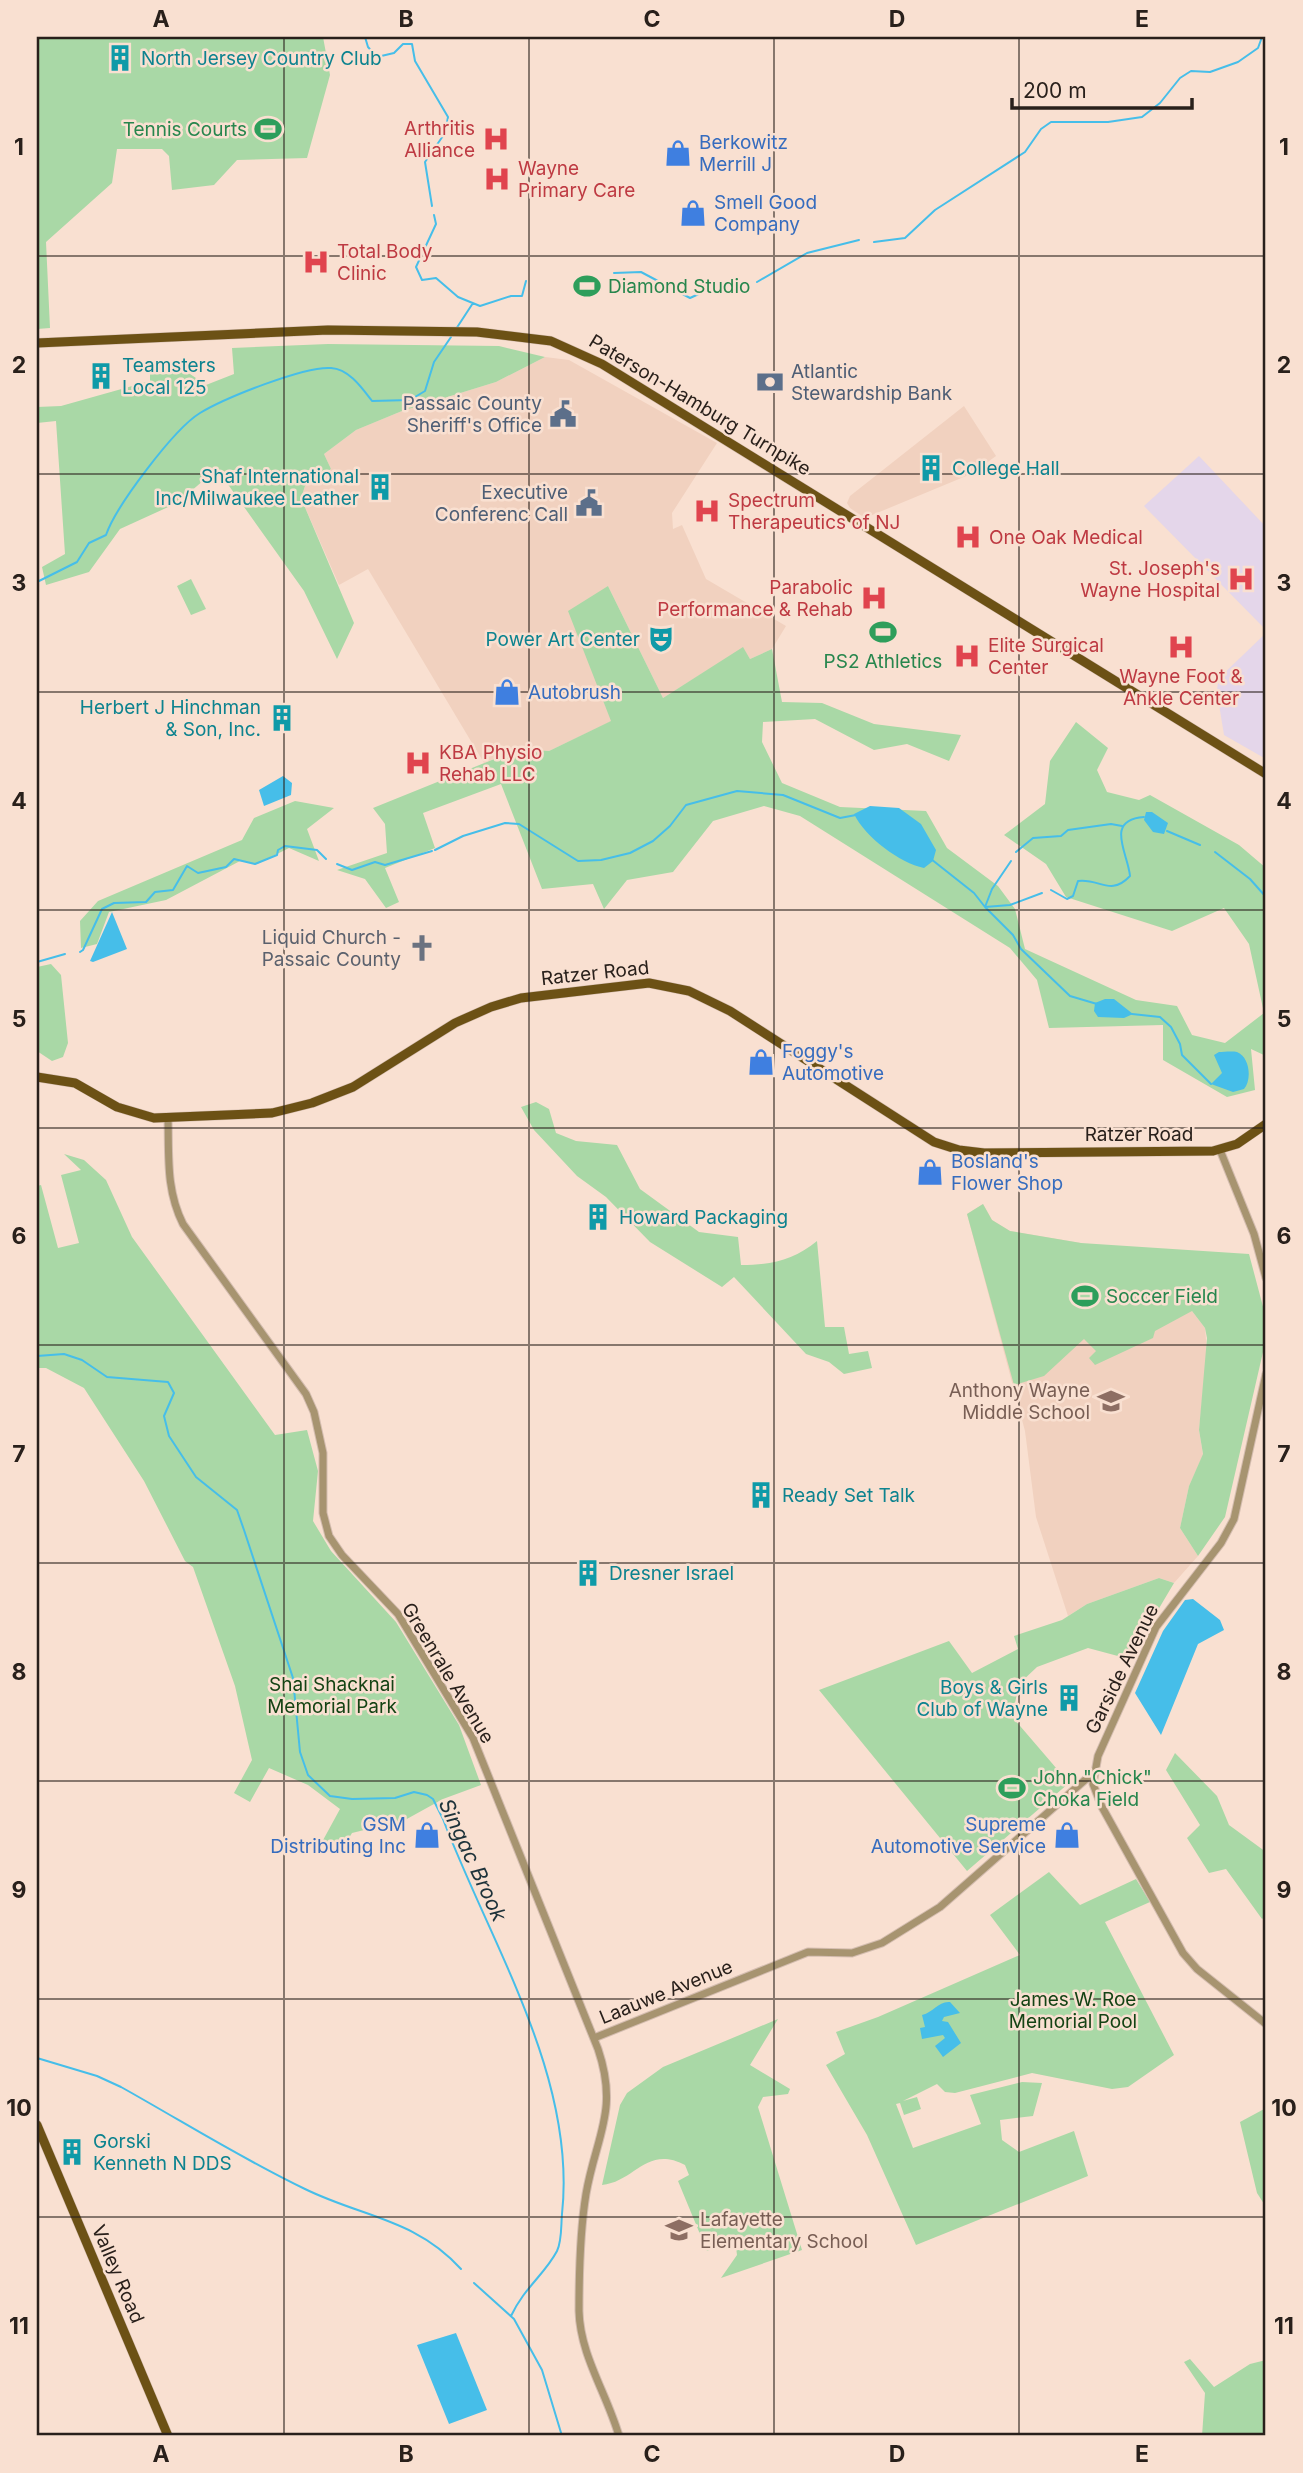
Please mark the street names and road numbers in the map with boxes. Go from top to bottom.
street label: Paterson-Hamburg Turnpike [585,330,815,480]
street label: Ratzer Road [540,956,650,990]
street label: Ratzer Road [1085,1123,1193,1146]
street label: Greenrale Avenue [397,1599,499,1747]
street label: Garside Avenue [1081,1600,1163,1738]
street label: Laauwe Avenue [596,1955,736,2029]
street label: Valley Road [87,2221,149,2327]

